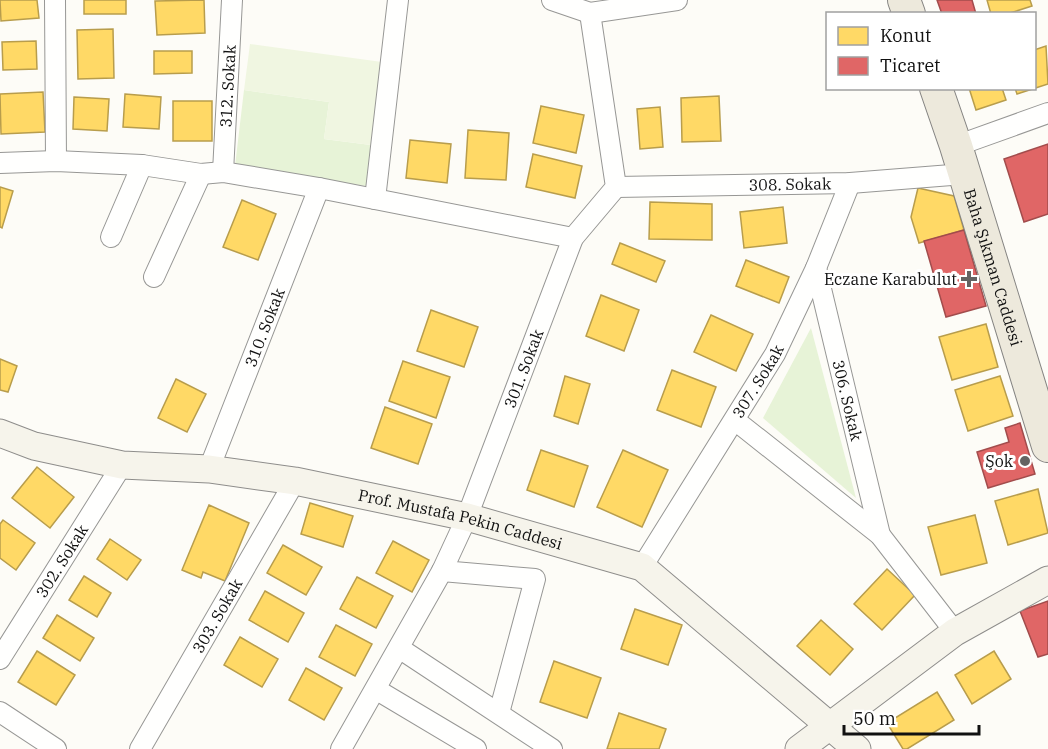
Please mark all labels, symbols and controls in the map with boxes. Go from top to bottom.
legend [826,12,1036,90]
text: Konut [880,24,931,47]
street label: 312. Sokak [215,44,240,128]
text: Ticaret [880,54,940,77]
street label: 308. Sokak [748,173,832,195]
street label: Baha Şıkman Caddesi [960,186,1027,348]
place label: Eczane Karabulut [824,269,957,289]
marker: Eczane Karabulut [962,272,976,286]
street label: 310. Sokak [240,285,289,370]
street label: 301. Sokak [499,326,548,411]
street label: 307. Sokak [728,341,788,422]
street label: 306. Sokak [828,358,867,443]
place label: Şok [985,451,1014,471]
marker: Şok [1018,454,1032,468]
street label: Prof. Mustafa Pekin Caddesi [356,484,565,554]
street label: 302. Sokak [31,520,93,601]
street label: 303. Sokak [188,574,247,657]
scale bar [844,698,979,736]
text: 50 m [853,707,896,730]

